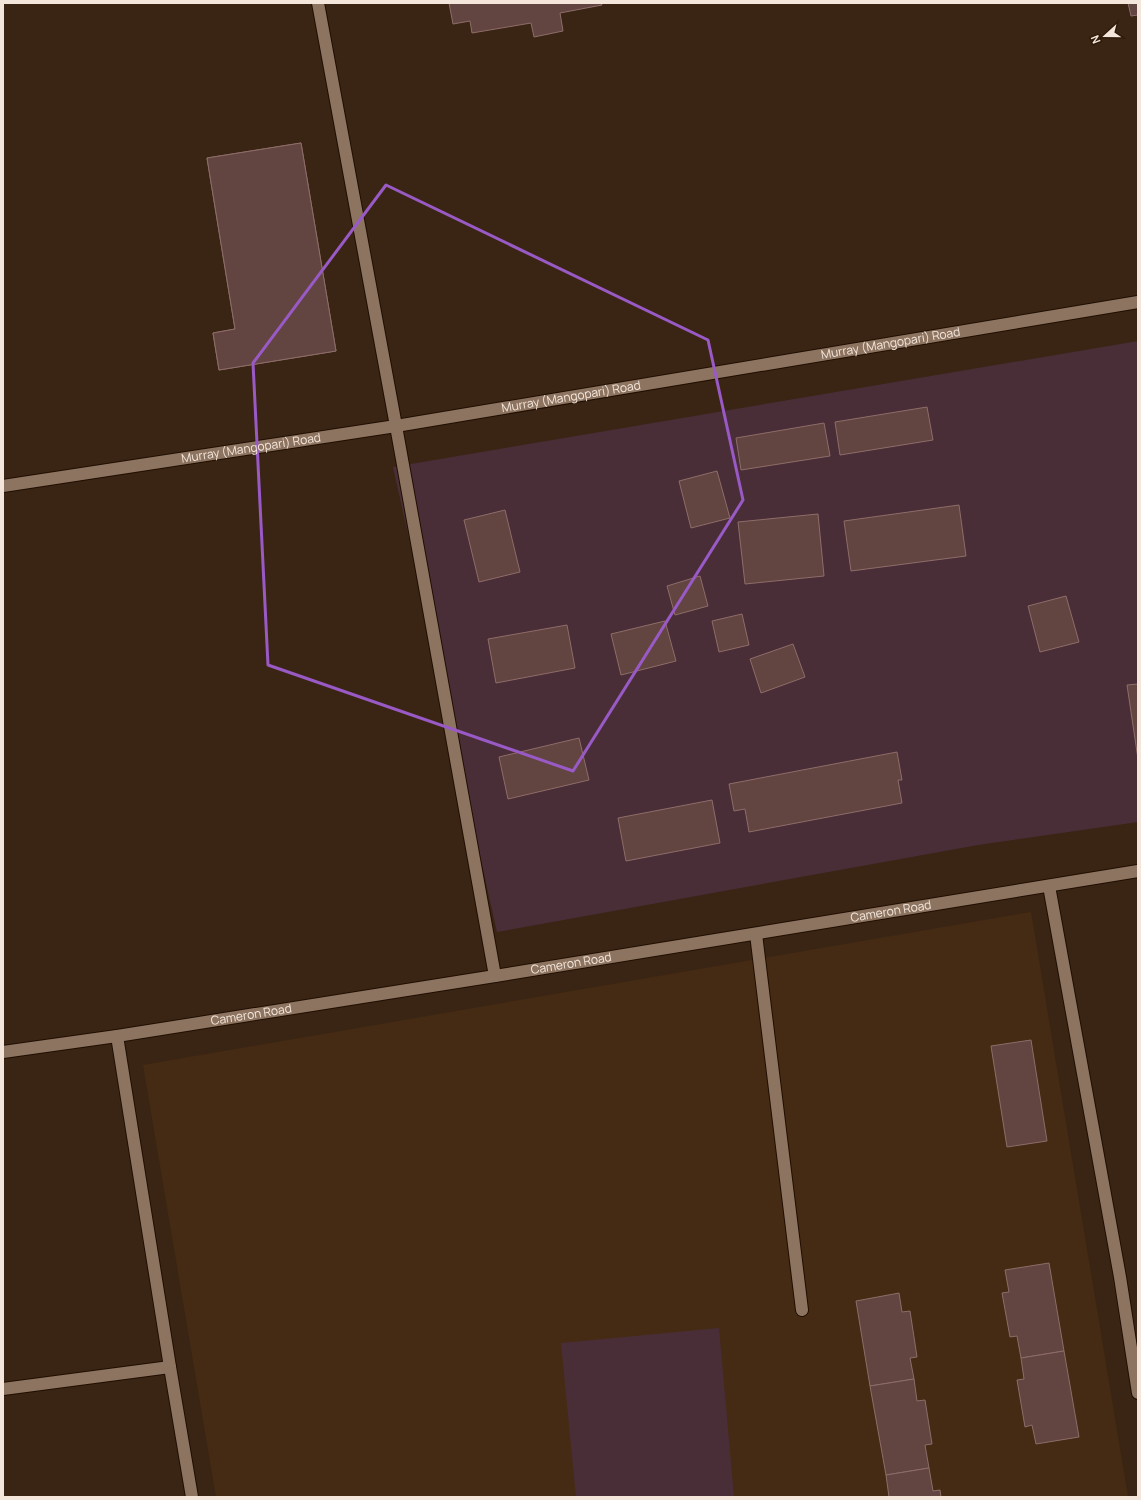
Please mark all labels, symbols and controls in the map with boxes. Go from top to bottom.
north arrow [1085,16,1125,56]
text: N [1087,33,1104,46]
street label: Murray (Mangopari) Road [820,323,961,363]
street label: Murray (Mangopari) Road [500,376,642,416]
street label: Murray (Mangopari) Road [180,429,322,467]
street label: Cameron Road [849,896,933,926]
street label: Cameron Road [529,948,613,978]
street label: Cameron Road [209,999,293,1029]

